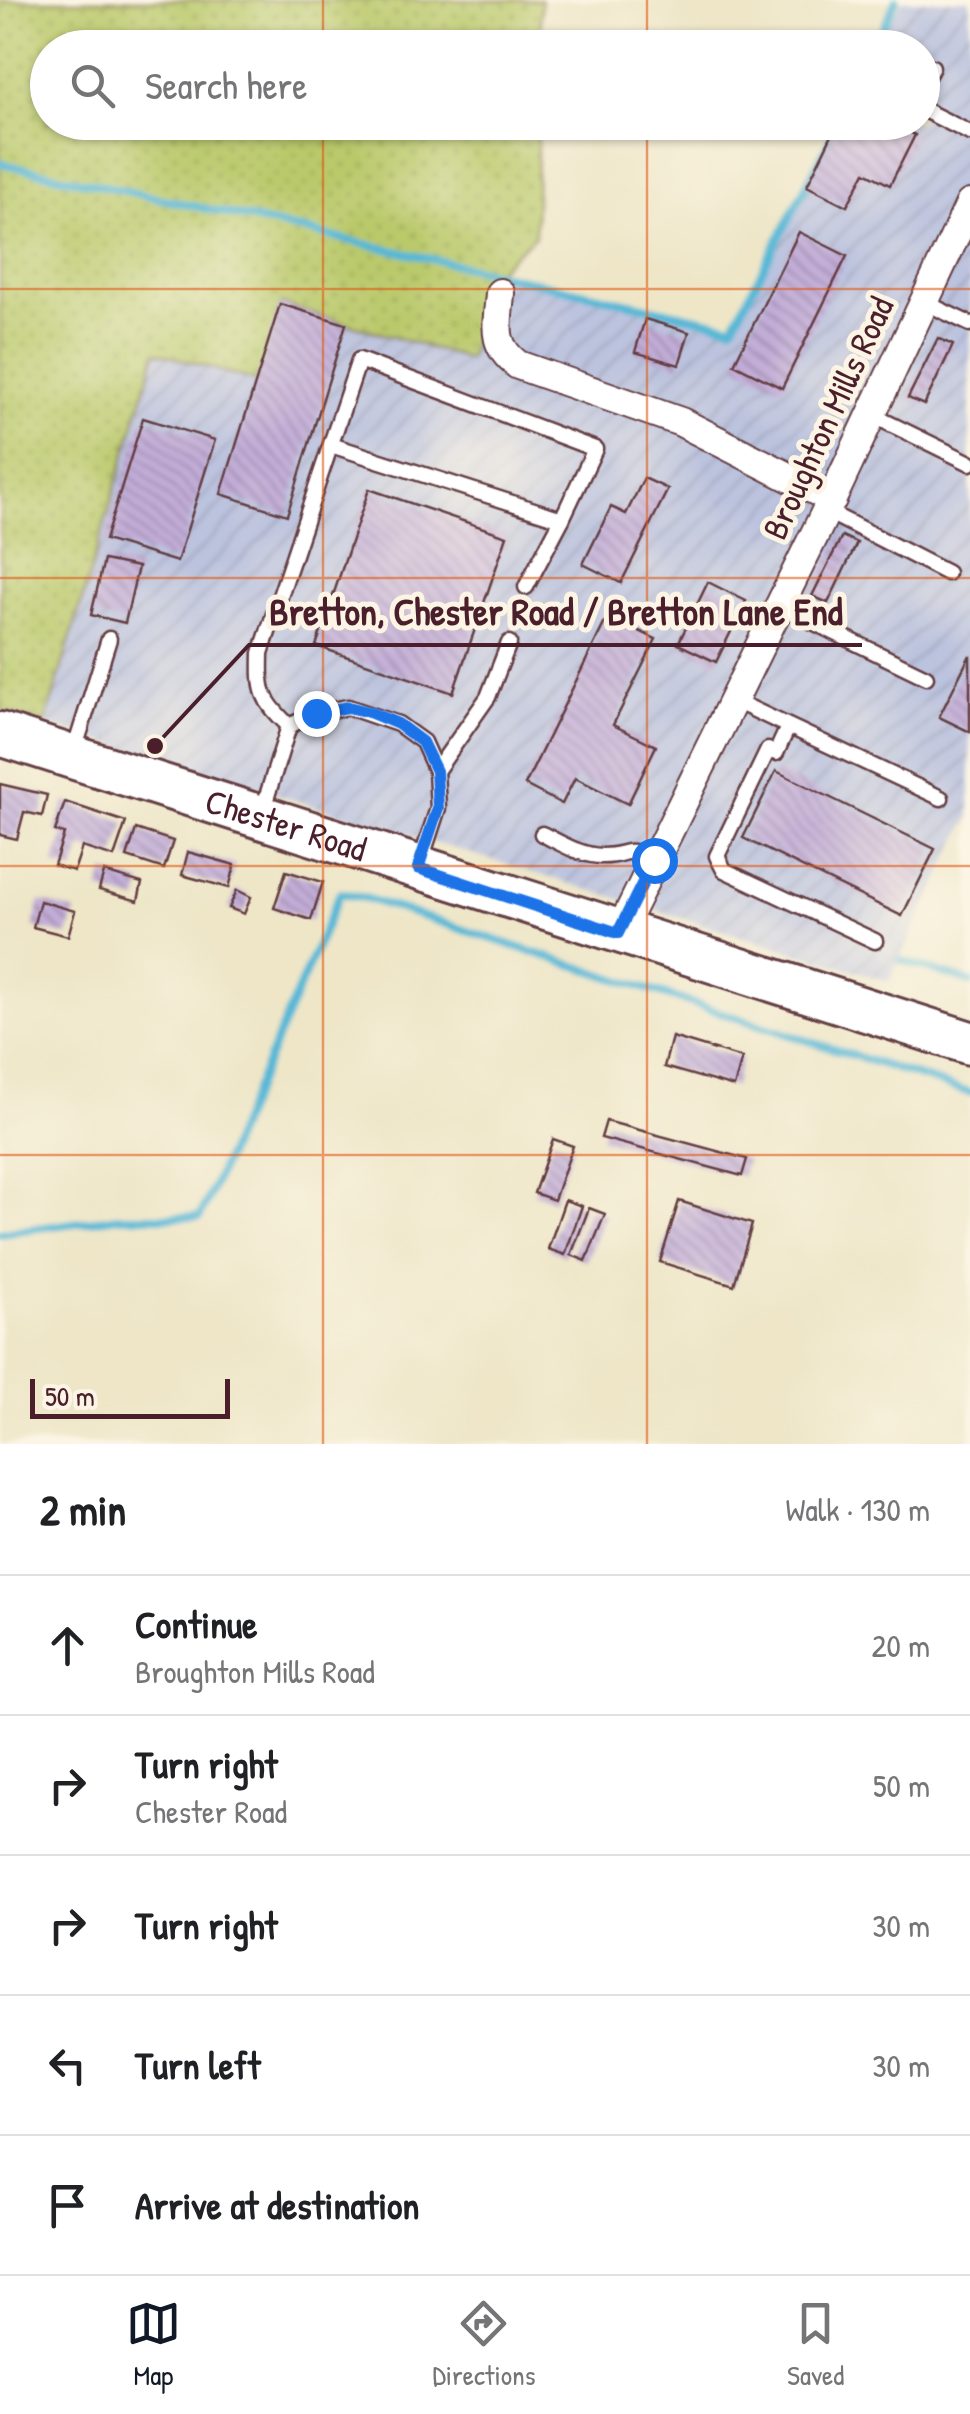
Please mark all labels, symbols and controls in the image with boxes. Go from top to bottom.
search box [30,30,940,140]
icon: search [65,58,120,113]
text: Search here [145,59,307,111]
street label: Broughton Mills Road [751,289,904,547]
callout: Bretton, Chester Road / Bretton Lane End [249,577,862,645]
text: Bretton, Chester Road / Bretton Lane End [269,585,843,637]
route end [294,691,340,737]
street label: Chester Road [200,777,372,872]
route start [632,838,678,884]
scale bar [30,1374,230,1418]
text: 50 m [45,1377,95,1415]
text: 2 min [40,1481,126,1538]
text: Walk · 130 m [785,1488,930,1531]
text: Continue [135,1598,257,1650]
icon: ahead [40,1618,95,1673]
text: 20 m [872,1624,930,1667]
text: Broughton Mills Road [135,1650,375,1693]
text: Turn right [135,1738,278,1790]
icon: right [40,1758,95,1813]
text: 50 m [873,1764,930,1807]
text: Chester Road [135,1790,287,1833]
icon: right [40,1898,95,1953]
text: Turn right [135,1899,278,1951]
text: 30 m [872,1904,930,1947]
icon: left [40,2038,95,2093]
text: Turn left [135,2039,260,2091]
text: 30 m [872,2044,930,2087]
icon: arrive [40,2178,95,2233]
text: Arrive at destination [135,2179,419,2231]
tab: Map [126,2296,181,2394]
tab: Directions [432,2296,535,2394]
tab: Saved [787,2296,844,2394]

